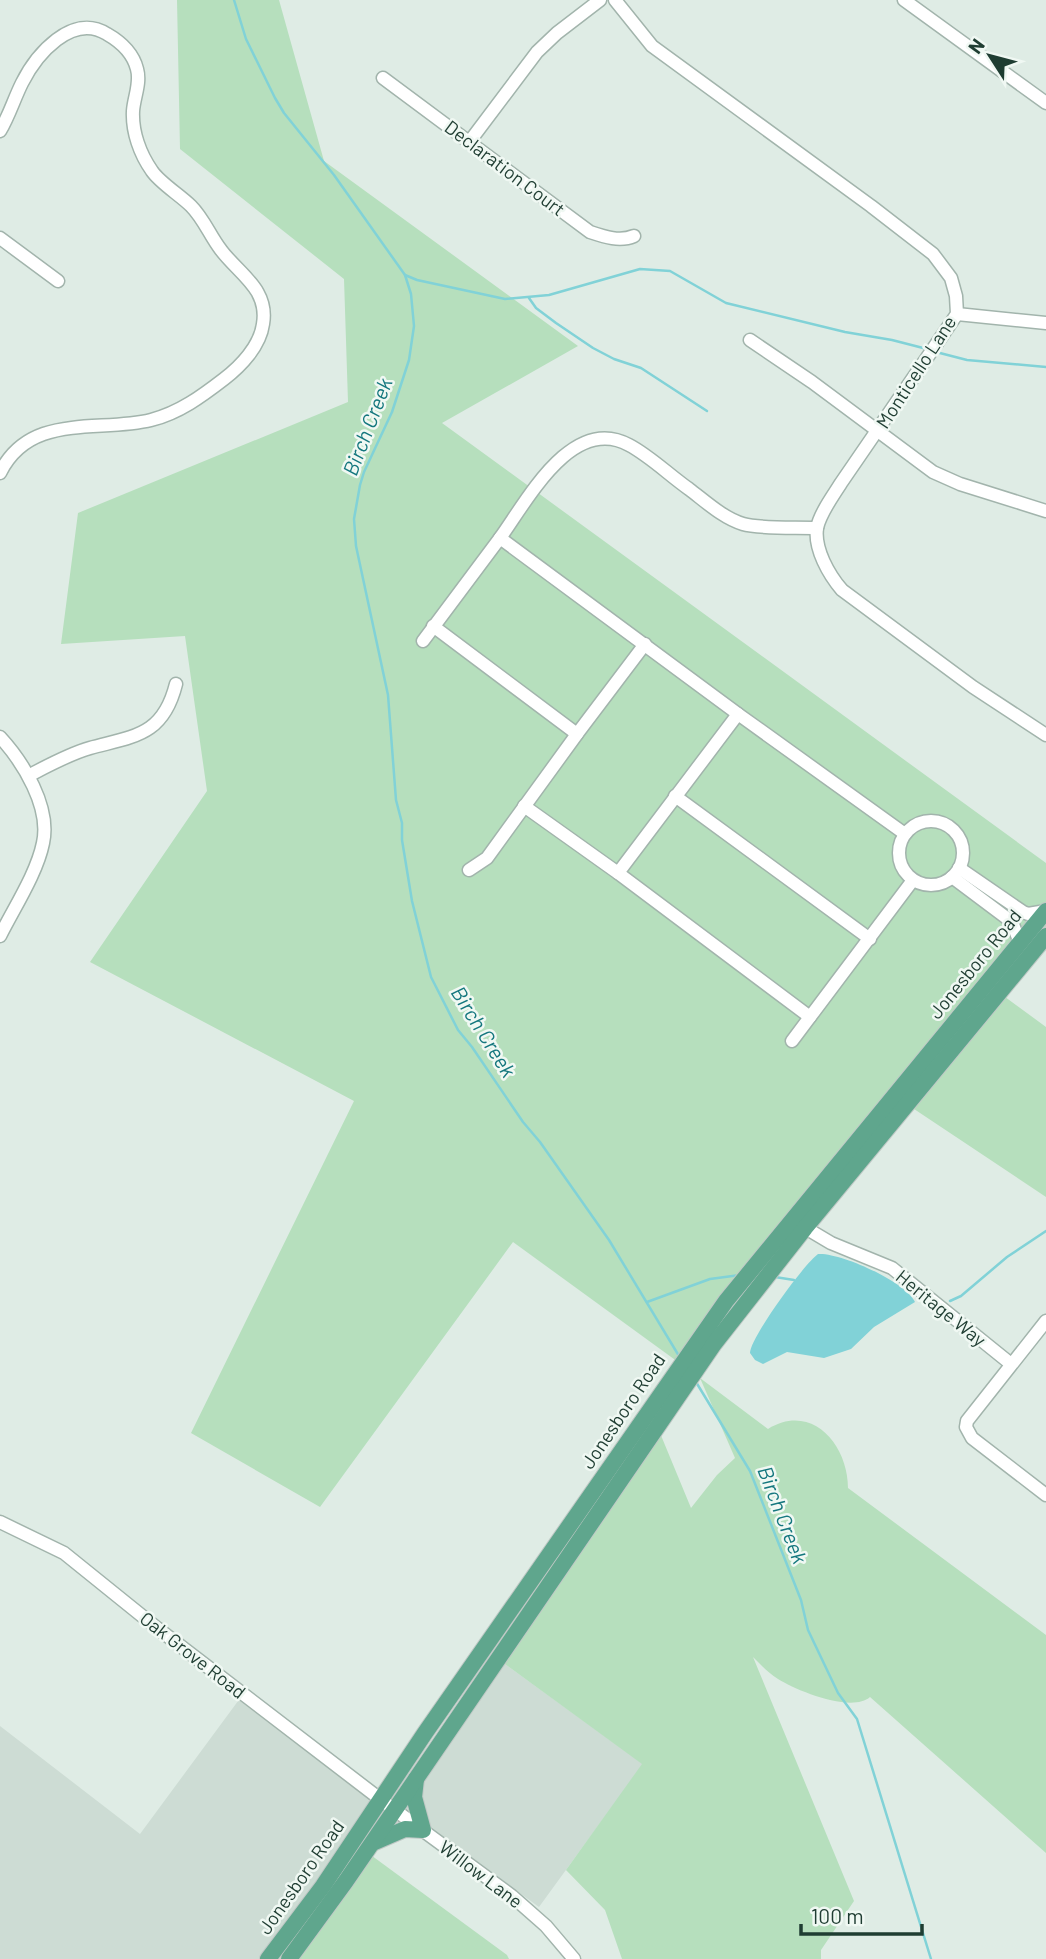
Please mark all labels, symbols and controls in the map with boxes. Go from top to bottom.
north arrow [955,21,1025,91]
text: N [963,34,989,58]
street label: Declaration Court [441,115,570,220]
street label: Monticello Lane [871,311,960,432]
water label: Birch Creek [337,373,397,479]
street label: Jonesboro Road [923,904,1026,1023]
water label: Birch Creek [447,981,522,1082]
street label: Heritage Way [892,1264,991,1351]
street label: Jonesboro Road [576,1349,670,1473]
water label: Birch Creek [753,1462,814,1568]
street label: Oak Grove Road [136,1606,251,1703]
street label: Jonesboro Road [253,1815,348,1938]
street label: Willow Lane [435,1835,528,1912]
scale bar [801,1892,922,1936]
text: 100 m [811,1903,864,1928]

